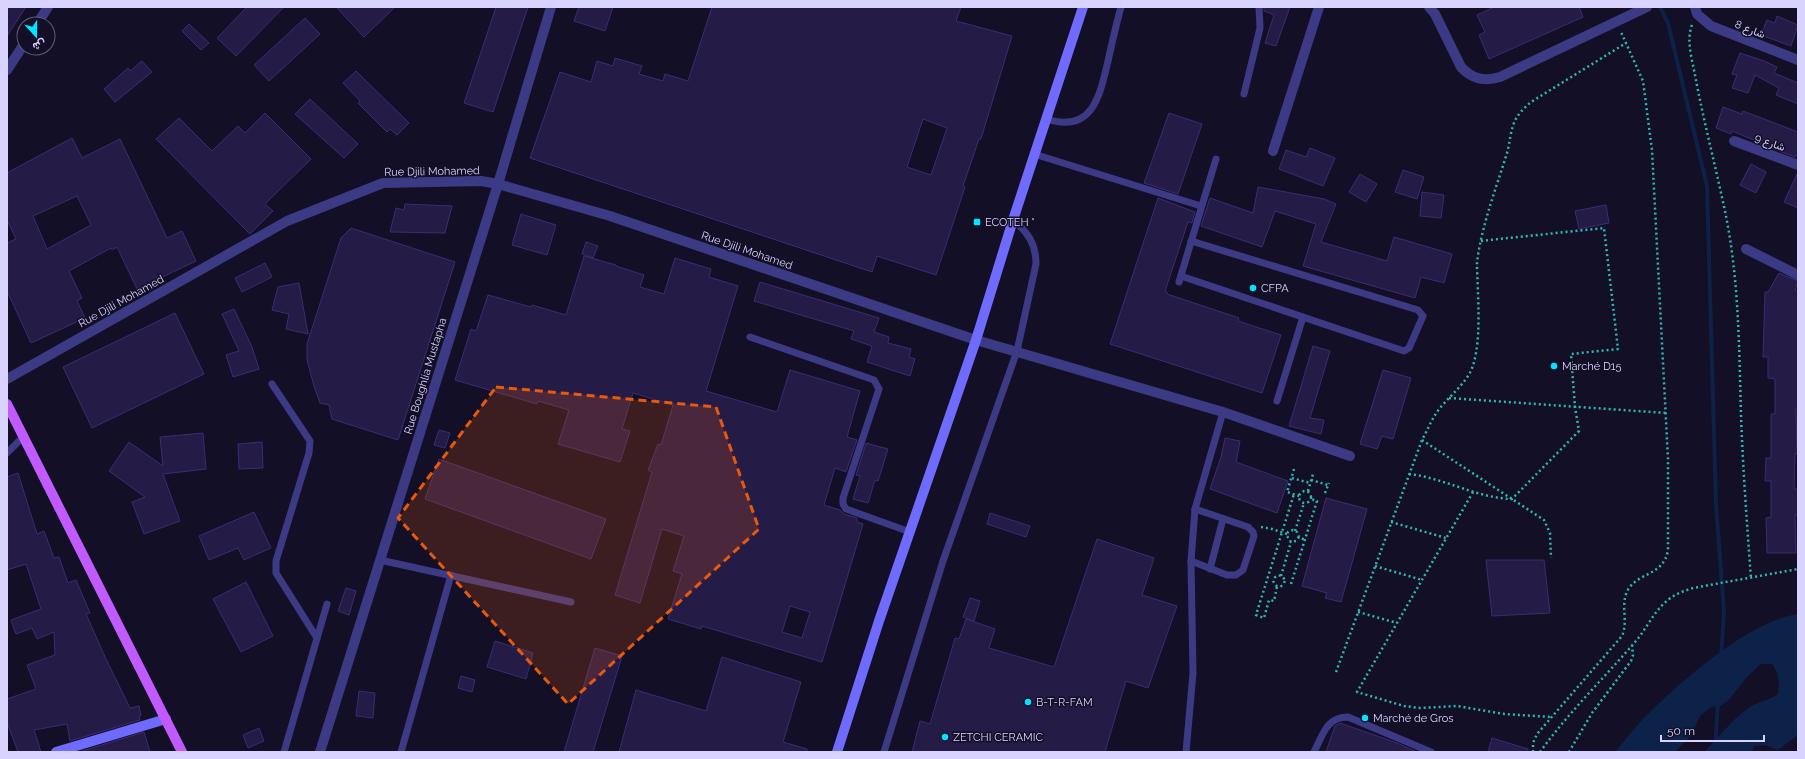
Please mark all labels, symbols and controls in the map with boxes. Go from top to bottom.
north arrow [16,16,56,56]
street label: شارع 8 [1732,18,1767,42]
text: ش [31,36,48,53]
street label: شارع 9 [1753,131,1787,155]
street label: Rue Djili Mohamed [384,164,480,179]
place label: ECOTEH * [985,216,1035,229]
marker: ECOTEH * [972,217,982,227]
street label: Rue Djili Mohamed [699,229,794,272]
street label: Rue Djili Mohamed [76,272,166,330]
place label: CFPA [1261,282,1289,295]
marker: CFPA [1248,283,1258,293]
street label: Rue Boughlia Mustapha [402,316,449,436]
place label: Marché D15 [1562,360,1622,373]
marker: Marché D15 [1549,361,1559,371]
place label: B-T-R-FAM [1036,696,1093,709]
marker: B-T-R-FAM [1023,697,1033,707]
place label: Marché de Gros [1373,712,1454,725]
marker: Marché de Gros [1360,713,1370,723]
scale bar [1661,717,1764,743]
text: 50 m [1667,724,1695,738]
place label: ZETCHI CERAMIC [953,731,1043,744]
marker: ZETCHI CERAMIC [940,732,950,742]

